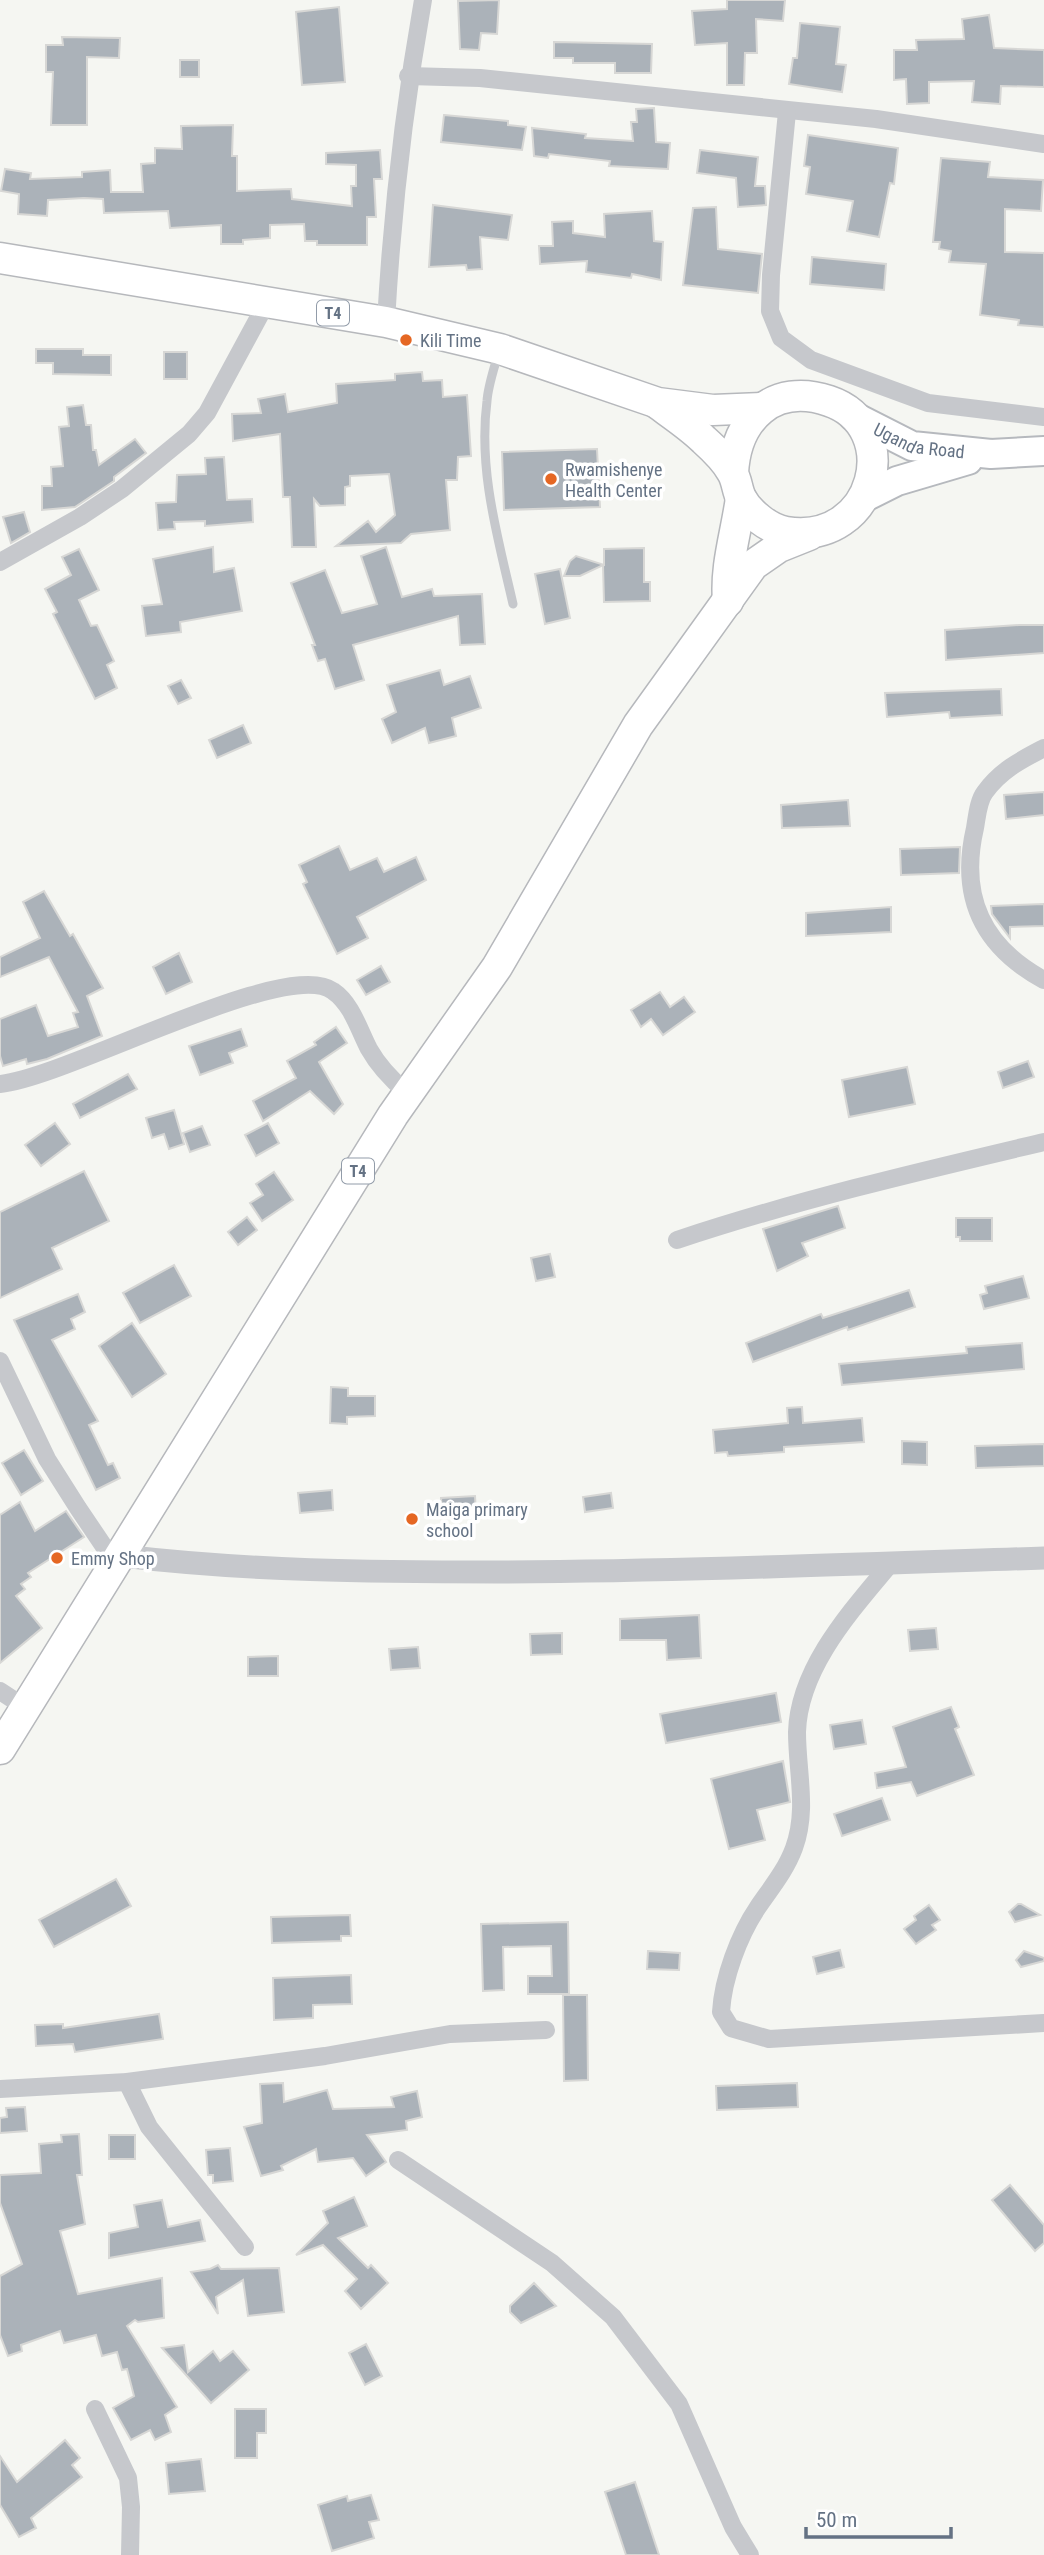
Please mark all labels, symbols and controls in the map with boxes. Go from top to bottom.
road number: T4 [317,300,349,326]
place label: Kili Time [420,330,481,351]
marker: Kili Time [398,332,414,348]
street label: Uganda Road [870,418,966,462]
place label: Rwamishenye Health Center [565,459,663,501]
marker: Rwamishenye Health Center [543,471,559,487]
road number: T4 [342,1158,374,1184]
place label: Maiga primary school [426,1499,528,1541]
marker: Maiga primary school [404,1511,420,1527]
place label: Emmy Shop [71,1548,155,1569]
marker: Emmy Shop [49,1550,65,1566]
scale bar [806,2496,951,2540]
text: 50 m [816,2508,857,2532]

